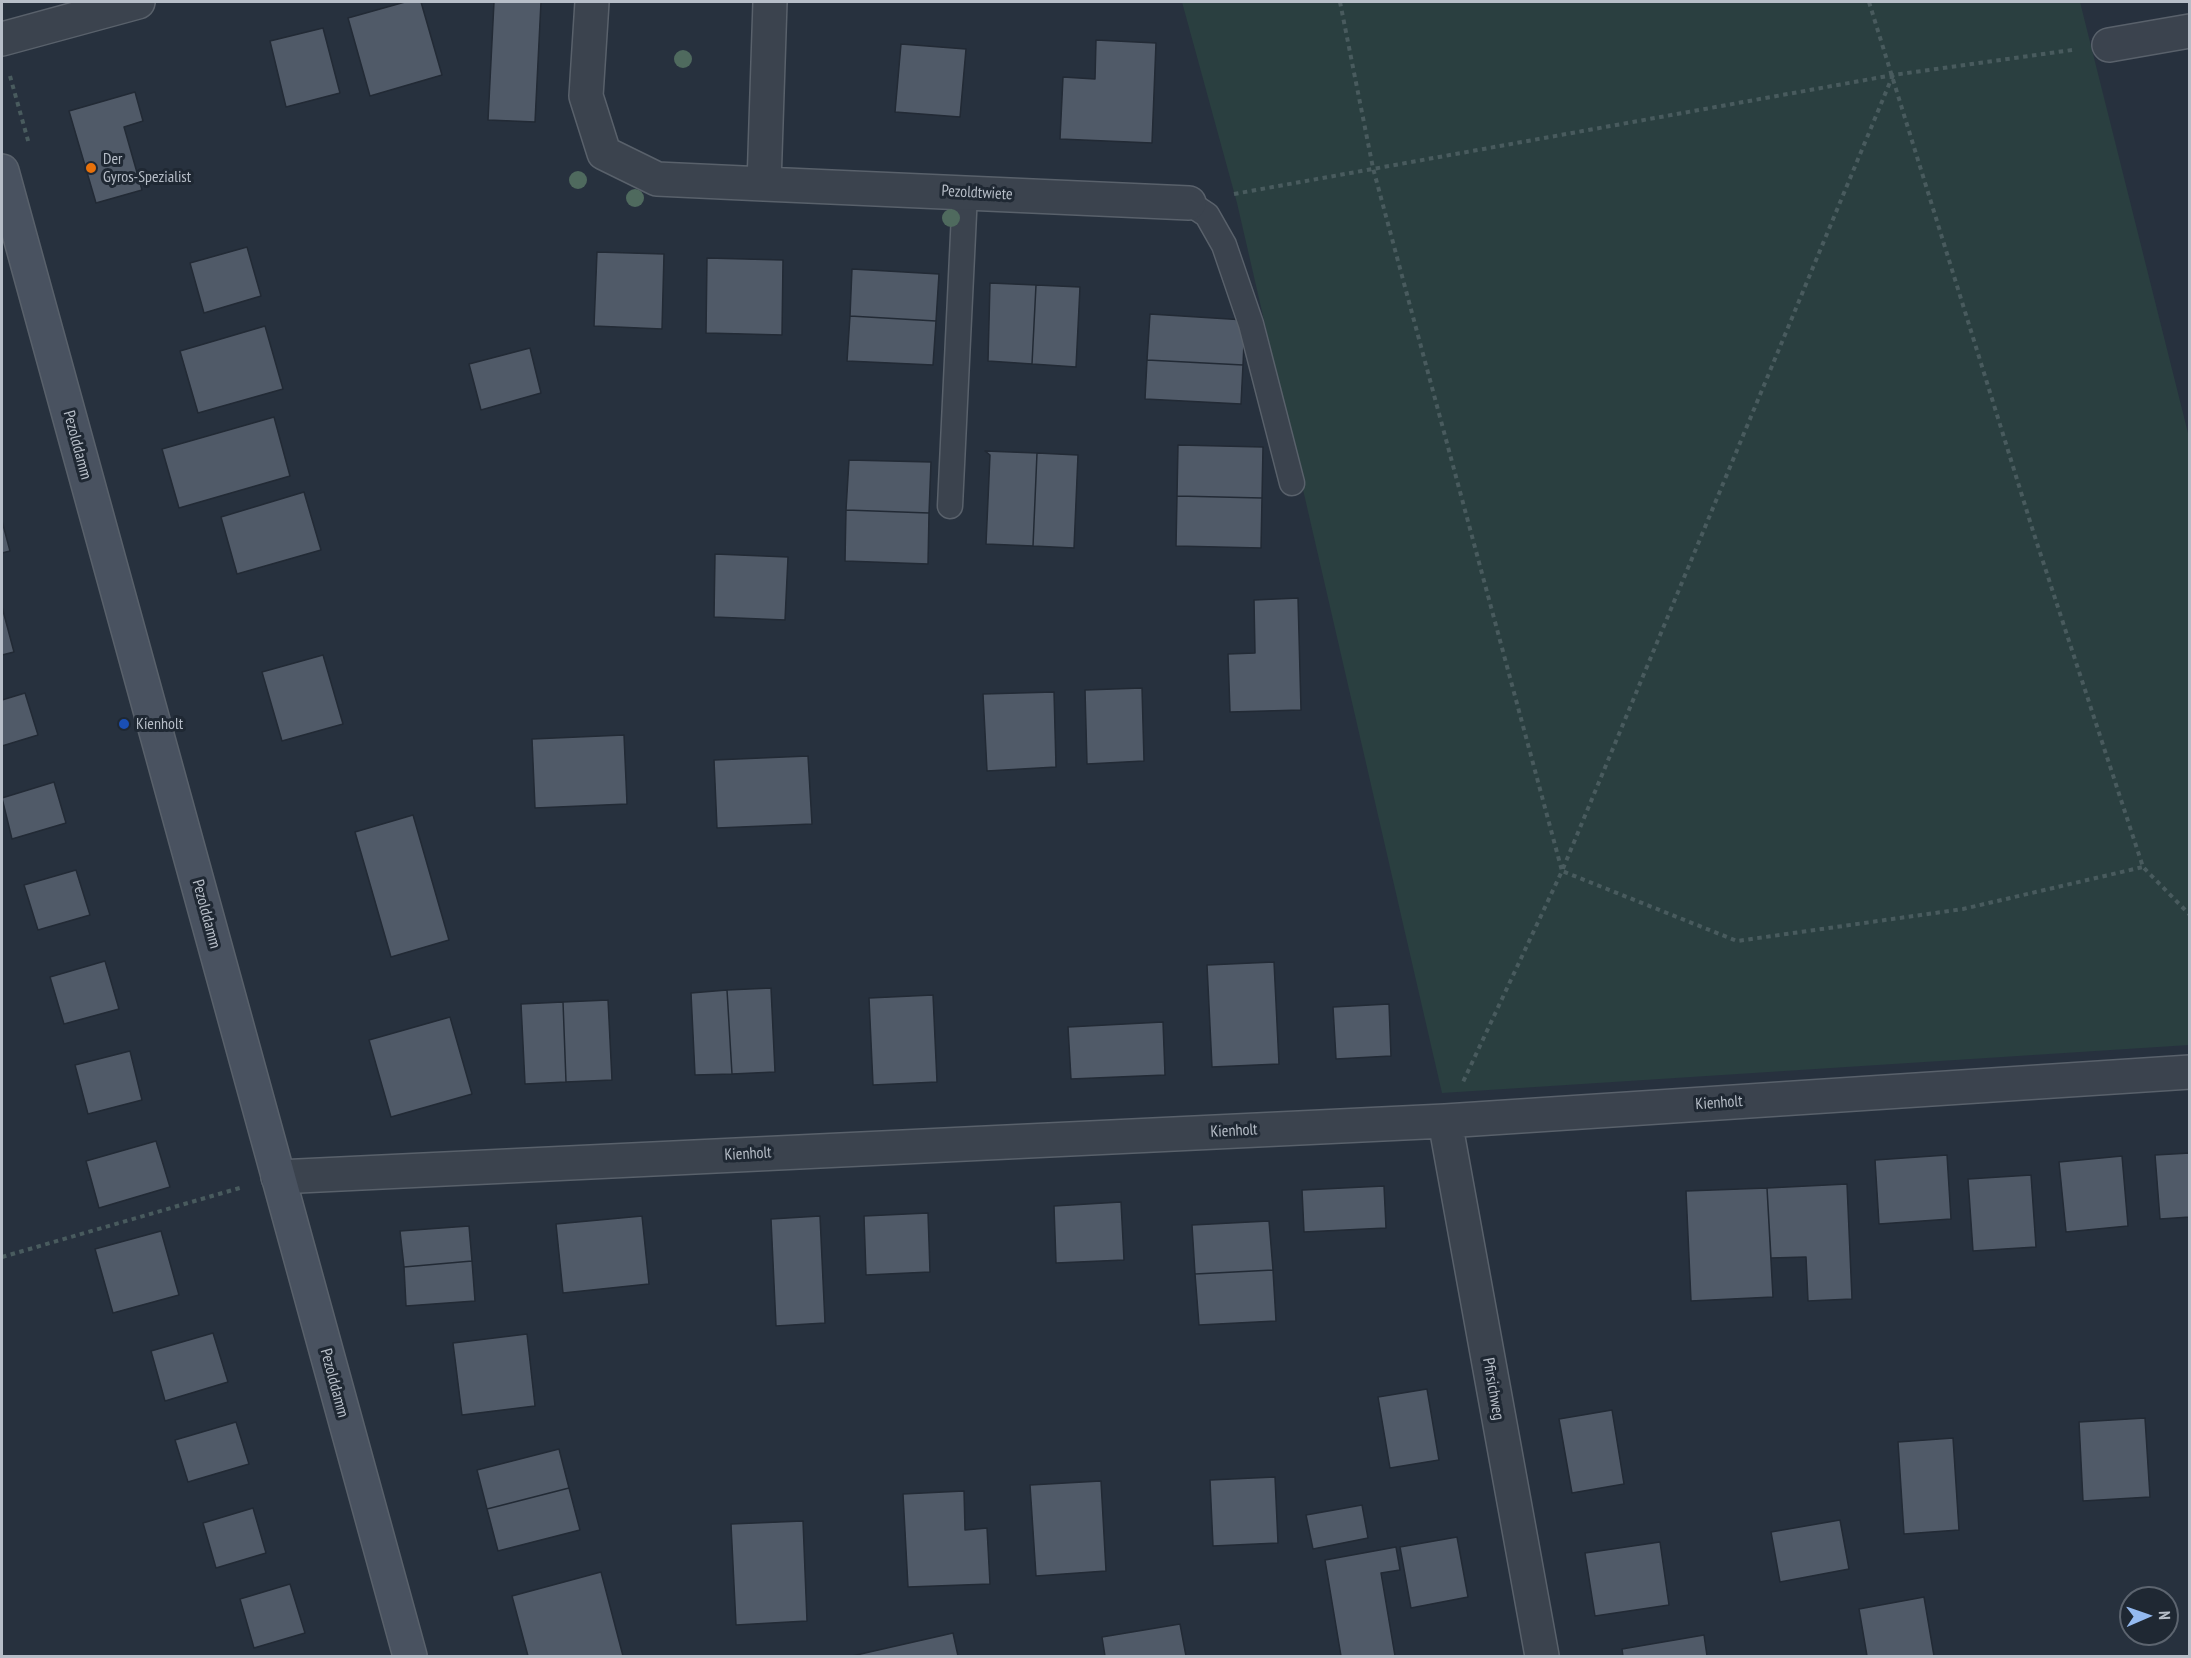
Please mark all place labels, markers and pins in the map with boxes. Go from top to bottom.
place label: Der Gyros-Spezialist [103,149,191,187]
marker: Der Gyros-Spezialist [84,161,98,175]
place label: Kienholt [136,714,183,734]
marker: Kienholt [117,717,131,731]

